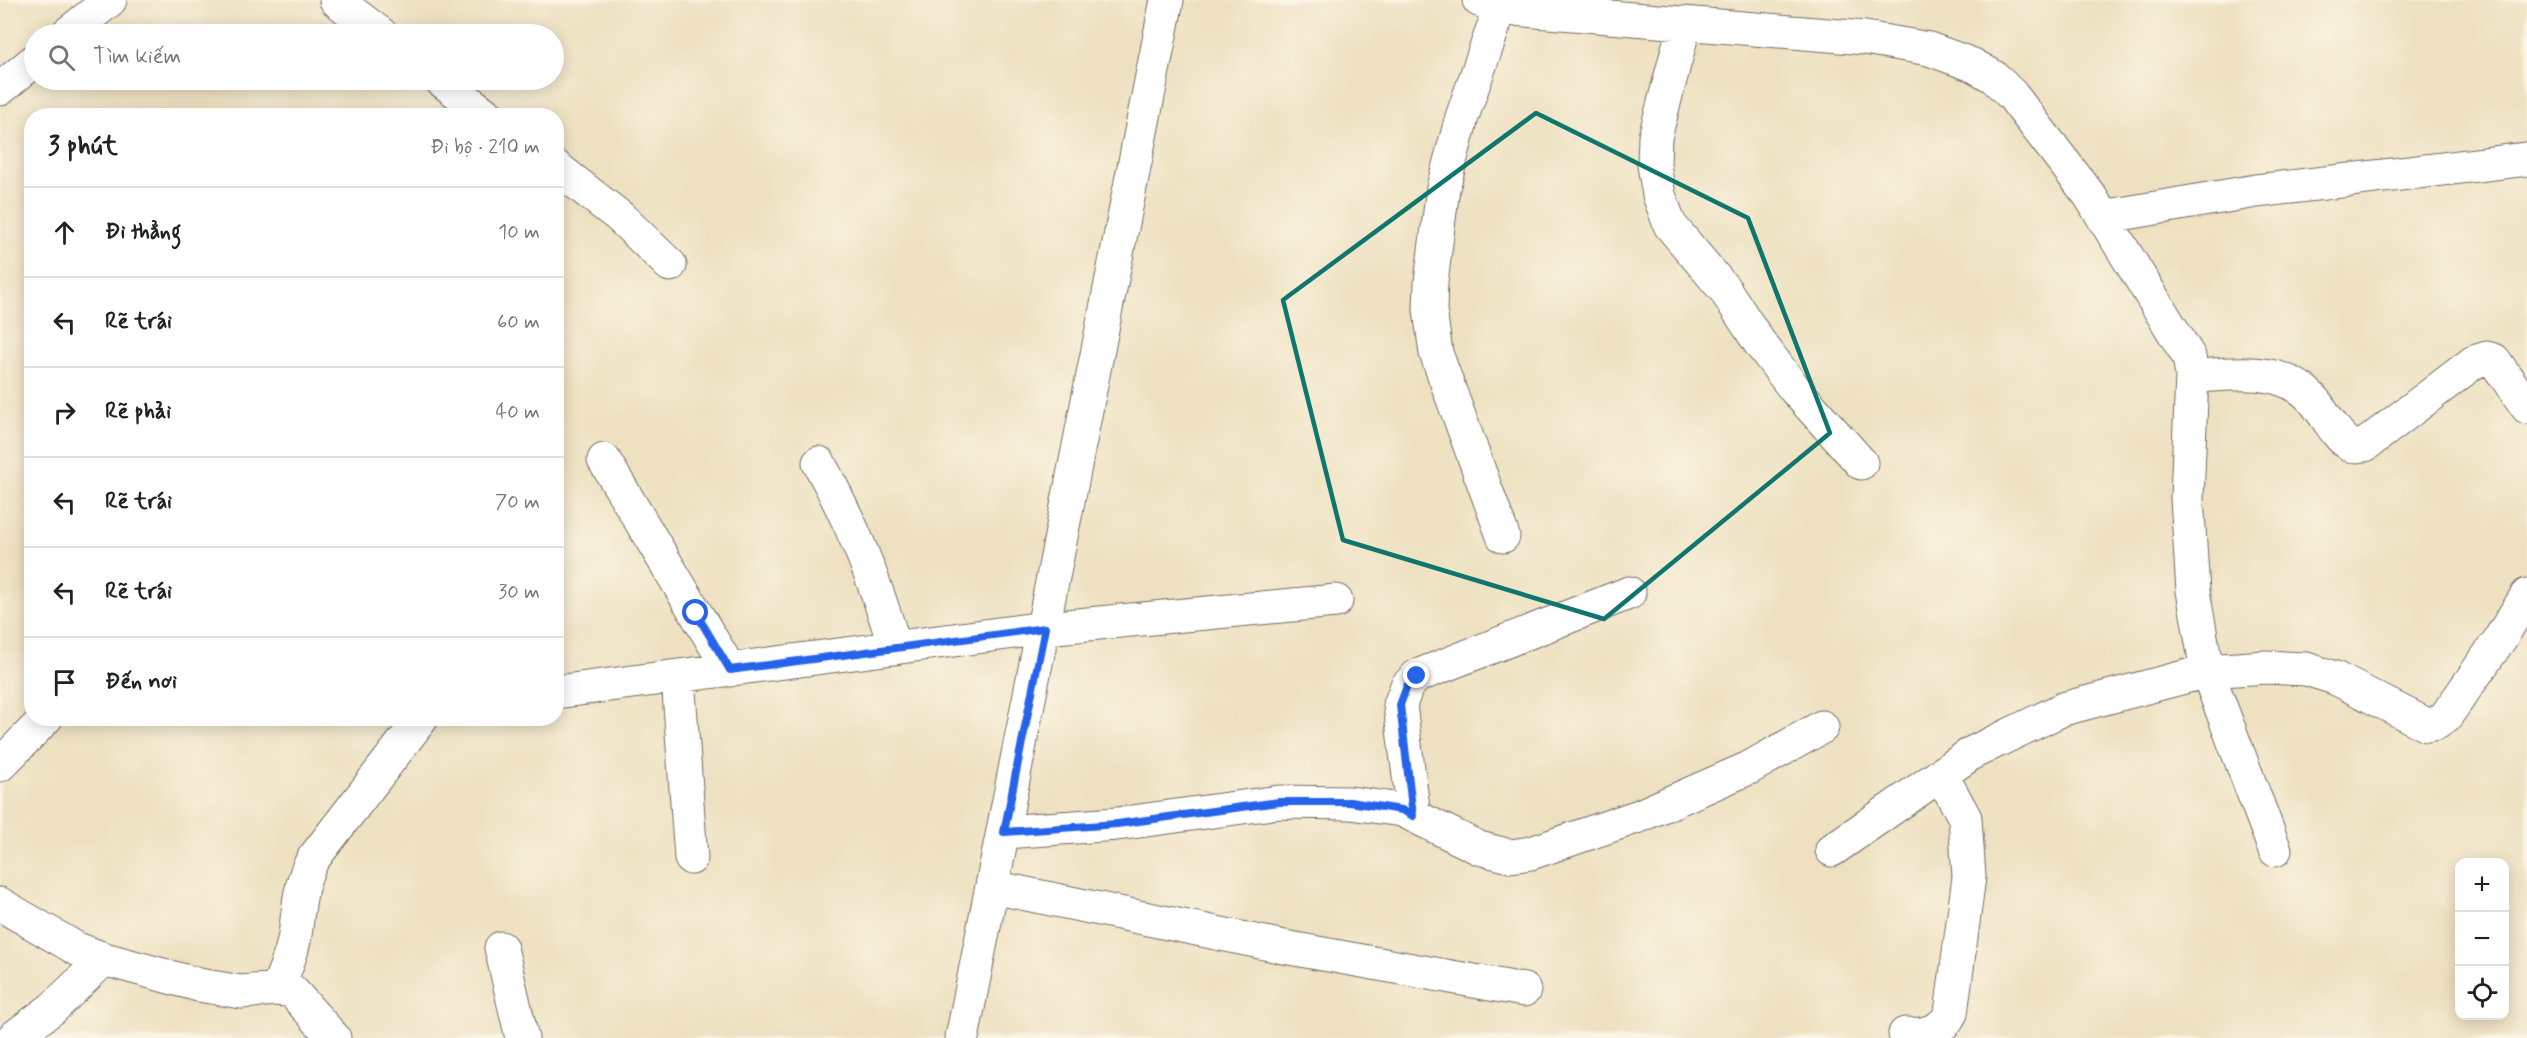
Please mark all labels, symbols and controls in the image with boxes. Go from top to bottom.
search box [24,24,564,90]
icon: search [45,41,78,74]
text: Tìm kiếm [93,43,181,71]
text: 3 phút [48,130,118,164]
text: Đi bộ · 210 m [430,134,540,161]
icon: ahead [48,216,81,249]
text: Đi thẳng [105,218,181,246]
text: 10 m [498,219,540,246]
icon: left [48,306,81,339]
text: Rẽ trái [105,308,172,336]
text: 60 m [497,309,540,336]
icon: right [48,396,81,429]
text: Rẽ phải [105,398,171,426]
text: 40 m [496,399,540,426]
icon: left [48,486,81,519]
text: Rẽ trái [105,488,172,516]
text: 70 m [495,489,540,516]
icon: left [48,576,81,609]
text: Rẽ trái [105,578,172,606]
text: 30 m [498,579,540,606]
route start [682,599,708,625]
route end [1403,662,1429,688]
icon: arrive [48,666,81,699]
text: Đến nơi [105,668,177,696]
map controls [2455,858,2509,1020]
button: + [2455,858,2509,912]
button: − [2455,912,2509,966]
button: locate [2455,966,2509,1020]

